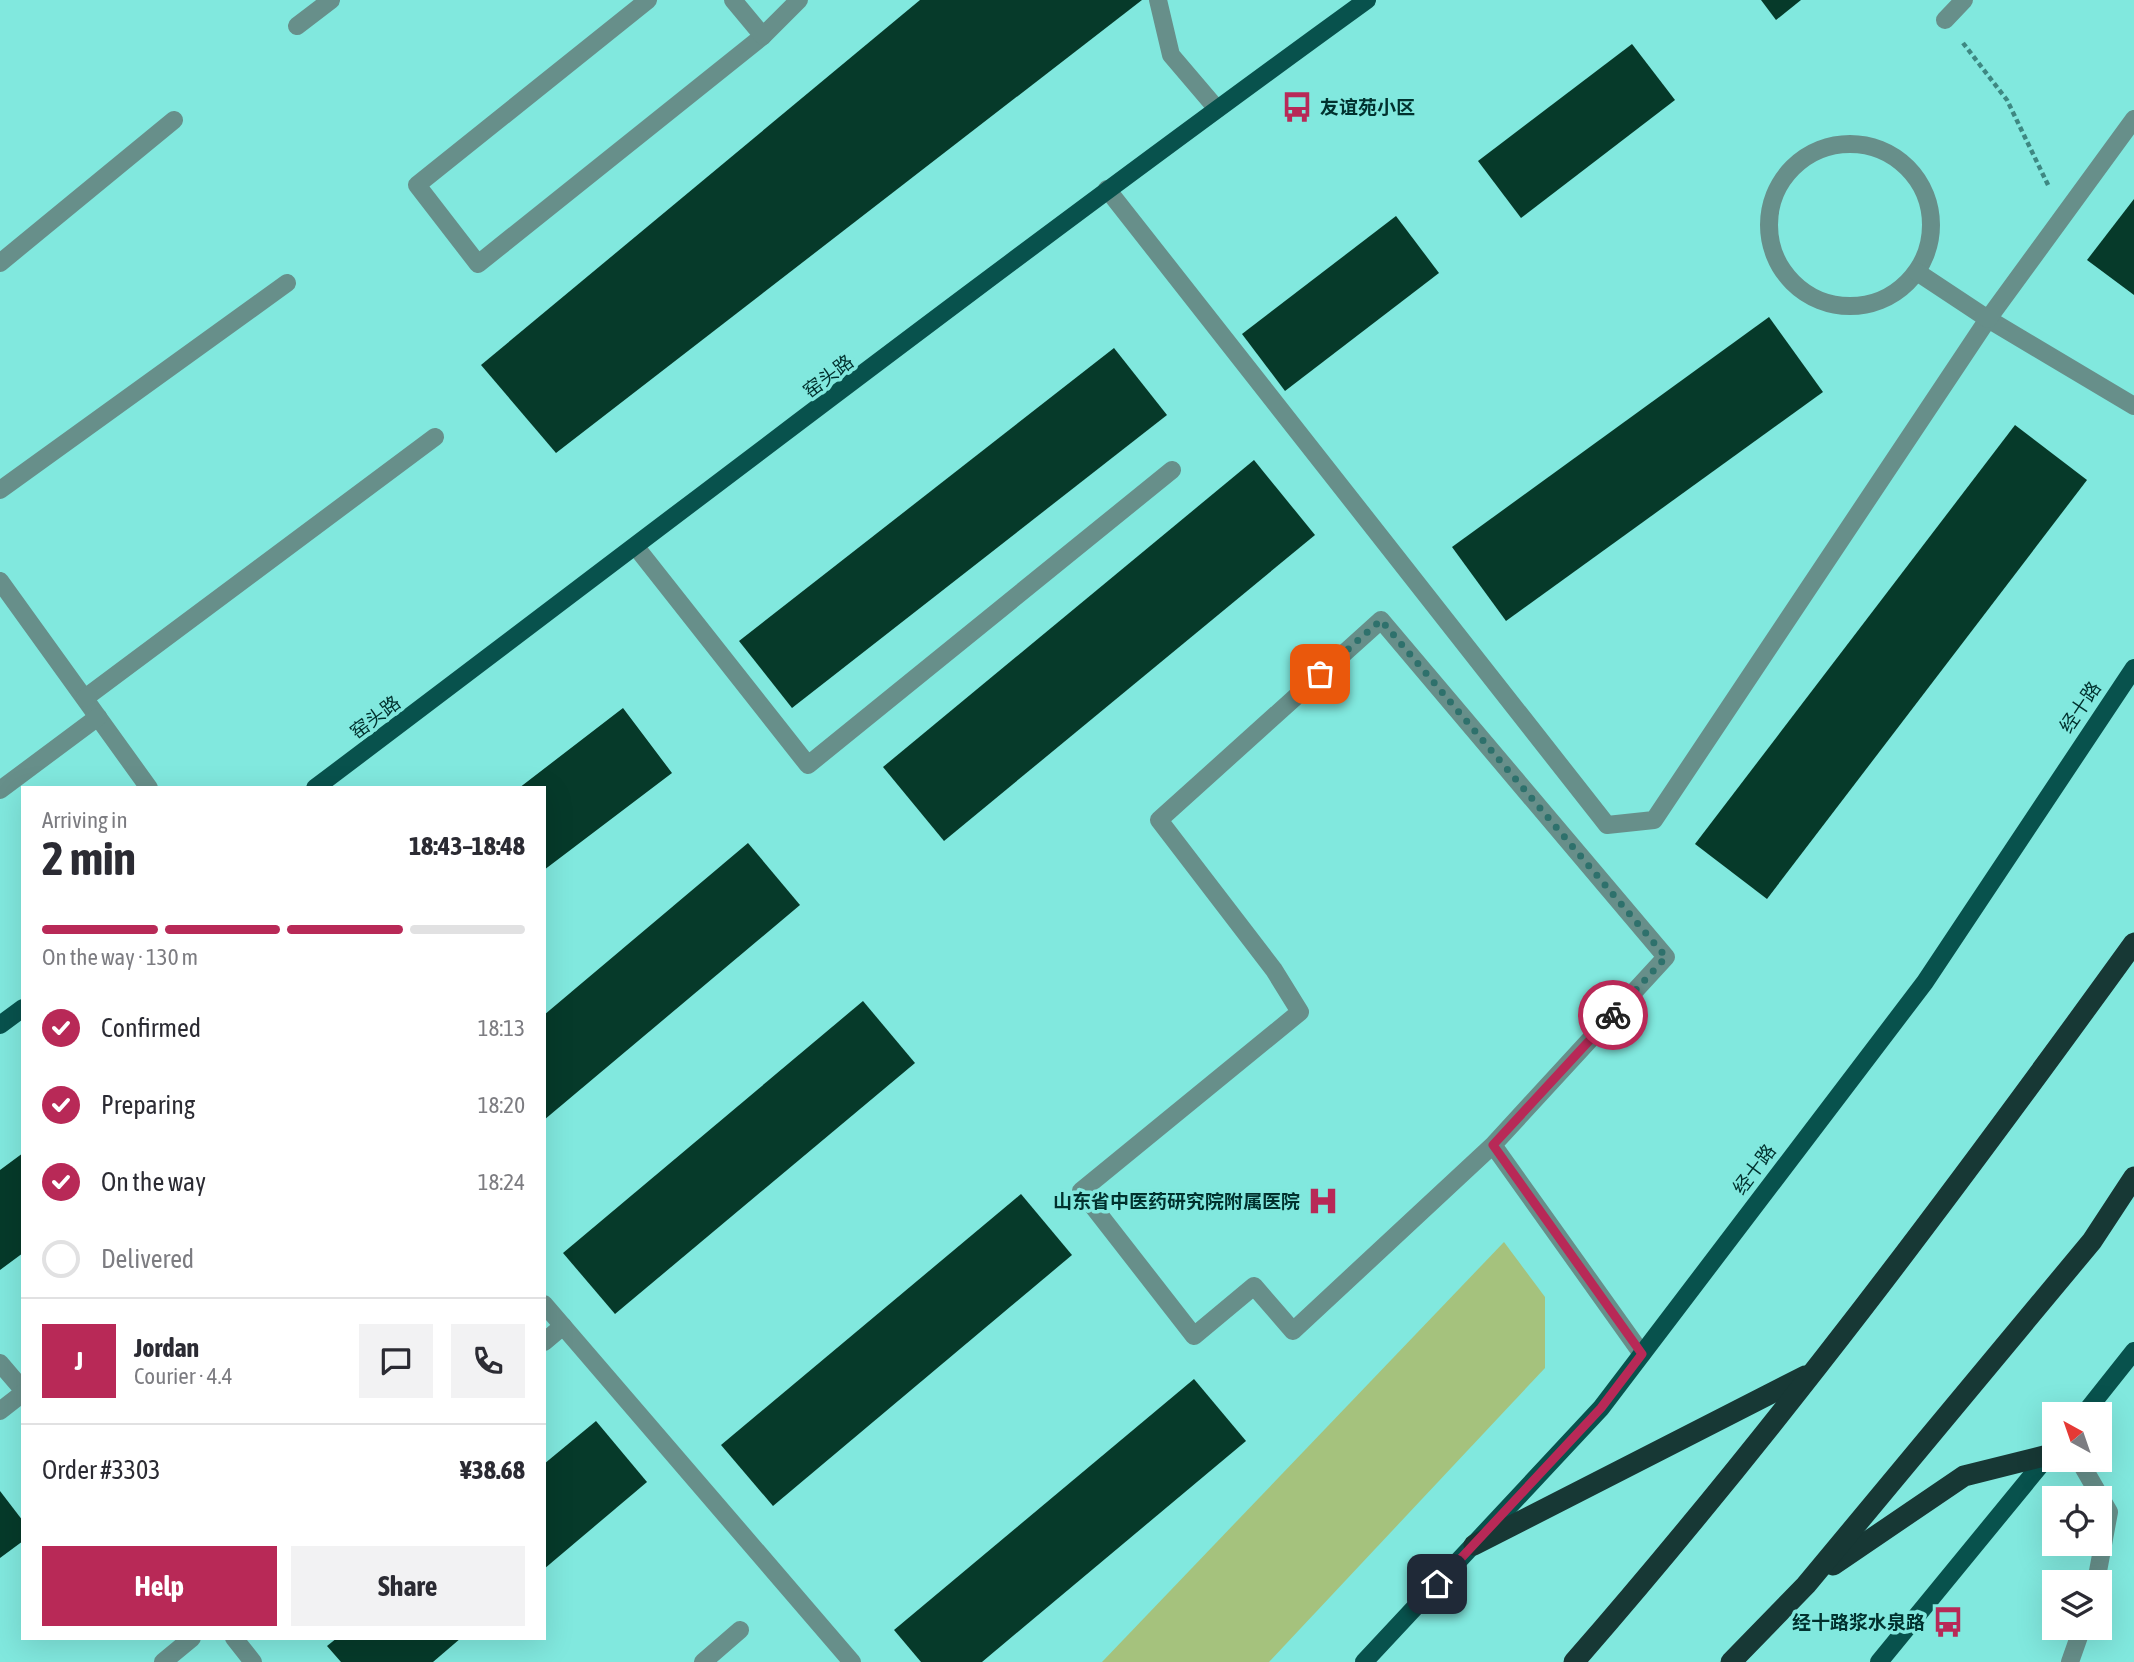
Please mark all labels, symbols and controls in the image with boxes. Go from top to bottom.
bus stop icon: 友谊苑小区 [1280,90,1314,124]
place label: 友谊苑小区 [1320,96,1415,118]
street label: 窑头路 [799,350,857,402]
pin [1290,644,1350,704]
icon: bag [1301,655,1339,693]
street label: 经十路 [2055,677,2105,737]
street label: 窑头路 [346,691,404,743]
text: Arriving in [42,807,128,833]
text: 18:43–18:48 [409,831,525,861]
text: 2 min [42,832,136,885]
text: On the way · 130 m [42,944,198,970]
courier [1578,980,1648,1050]
icon: bike [1594,996,1632,1034]
icon: check [42,1009,80,1047]
text: Confirmed [101,1013,201,1043]
text: 18:13 [478,1015,525,1041]
icon: check [42,1086,80,1124]
text: Preparing [101,1090,195,1120]
text: 18:20 [478,1092,525,1118]
street label: 经十路 [1728,1140,1780,1198]
icon: check [42,1163,80,1201]
text: On the way [101,1167,206,1197]
text: 18:24 [478,1169,525,1195]
hospital icon: 山东省中医药研究院附属医院 [1306,1184,1340,1218]
place label: 山东省中医药研究院附属医院 [1053,1190,1300,1212]
text: Delivered [101,1244,194,1274]
button: chat [359,1324,433,1398]
button: phone [451,1324,525,1398]
text: Jordan [134,1333,199,1363]
text: J [75,1346,83,1376]
text: Courier · 4.4 [134,1363,233,1389]
north arrow [2042,1402,2112,1472]
map controls [2042,1402,2112,1640]
text: Order #3303 [42,1455,161,1485]
text: ¥38.68 [460,1455,525,1485]
button: locate [2042,1486,2112,1556]
button: Help [42,1546,277,1626]
button: Share [291,1546,525,1626]
pin [1407,1554,1467,1614]
icon: home [1418,1565,1456,1603]
button: layers [2042,1570,2112,1640]
bus stop icon: 经十路浆水泉路 [1931,1605,1965,1639]
place label: 经十路浆水泉路 [1792,1611,1925,1633]

